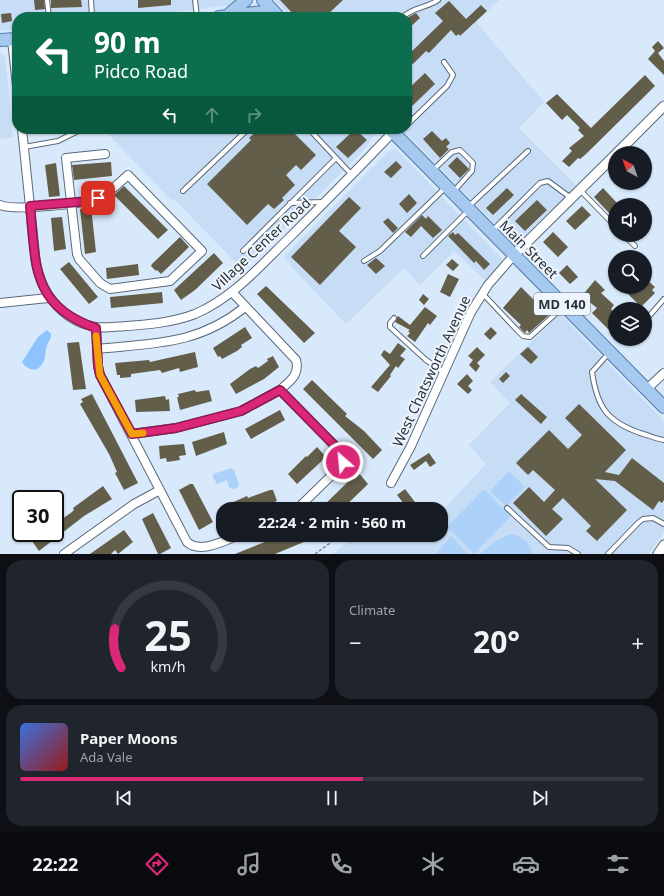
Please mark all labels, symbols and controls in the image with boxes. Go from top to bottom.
text: 90 m [94,23,161,61]
icon: left [28,28,80,80]
text: Pidco Road [94,59,188,83]
icon: left [159,104,181,126]
icon: ahead [201,104,223,126]
icon: right [243,104,265,126]
north arrow [608,146,652,190]
map controls [608,146,652,346]
pin [81,181,115,215]
icon: arrive [87,187,109,209]
street label: Village Center Road [207,193,315,295]
button: sound [608,198,652,242]
street label: Main Street [496,216,562,282]
button: search [608,250,652,294]
street label: West Chatsworth Avenue [388,292,474,450]
road number: MD 140 [534,293,590,315]
button: layers [608,302,652,346]
position arrow [322,441,364,483]
speed limit sign: 30 [12,490,64,542]
text: 22:24 · 2 min · 560 m [258,512,406,532]
text: Climate [349,601,395,619]
text: 25 [144,606,191,662]
text: 20° [473,621,520,662]
text: − [349,627,362,657]
text: + [631,627,644,657]
text: km/h [150,656,185,675]
text: Paper Moons [80,728,178,748]
text: Ada Vale [80,748,133,766]
icon: previous [113,787,135,809]
icon: pause [321,787,343,809]
icon: next [529,787,551,809]
icon: directions [143,850,171,878]
icon: music [235,850,263,878]
icon: phone [327,850,355,878]
icon: climate [419,850,447,878]
icon: car [512,850,540,878]
icon: filters [604,850,632,878]
text: 22:22 [32,852,78,876]

